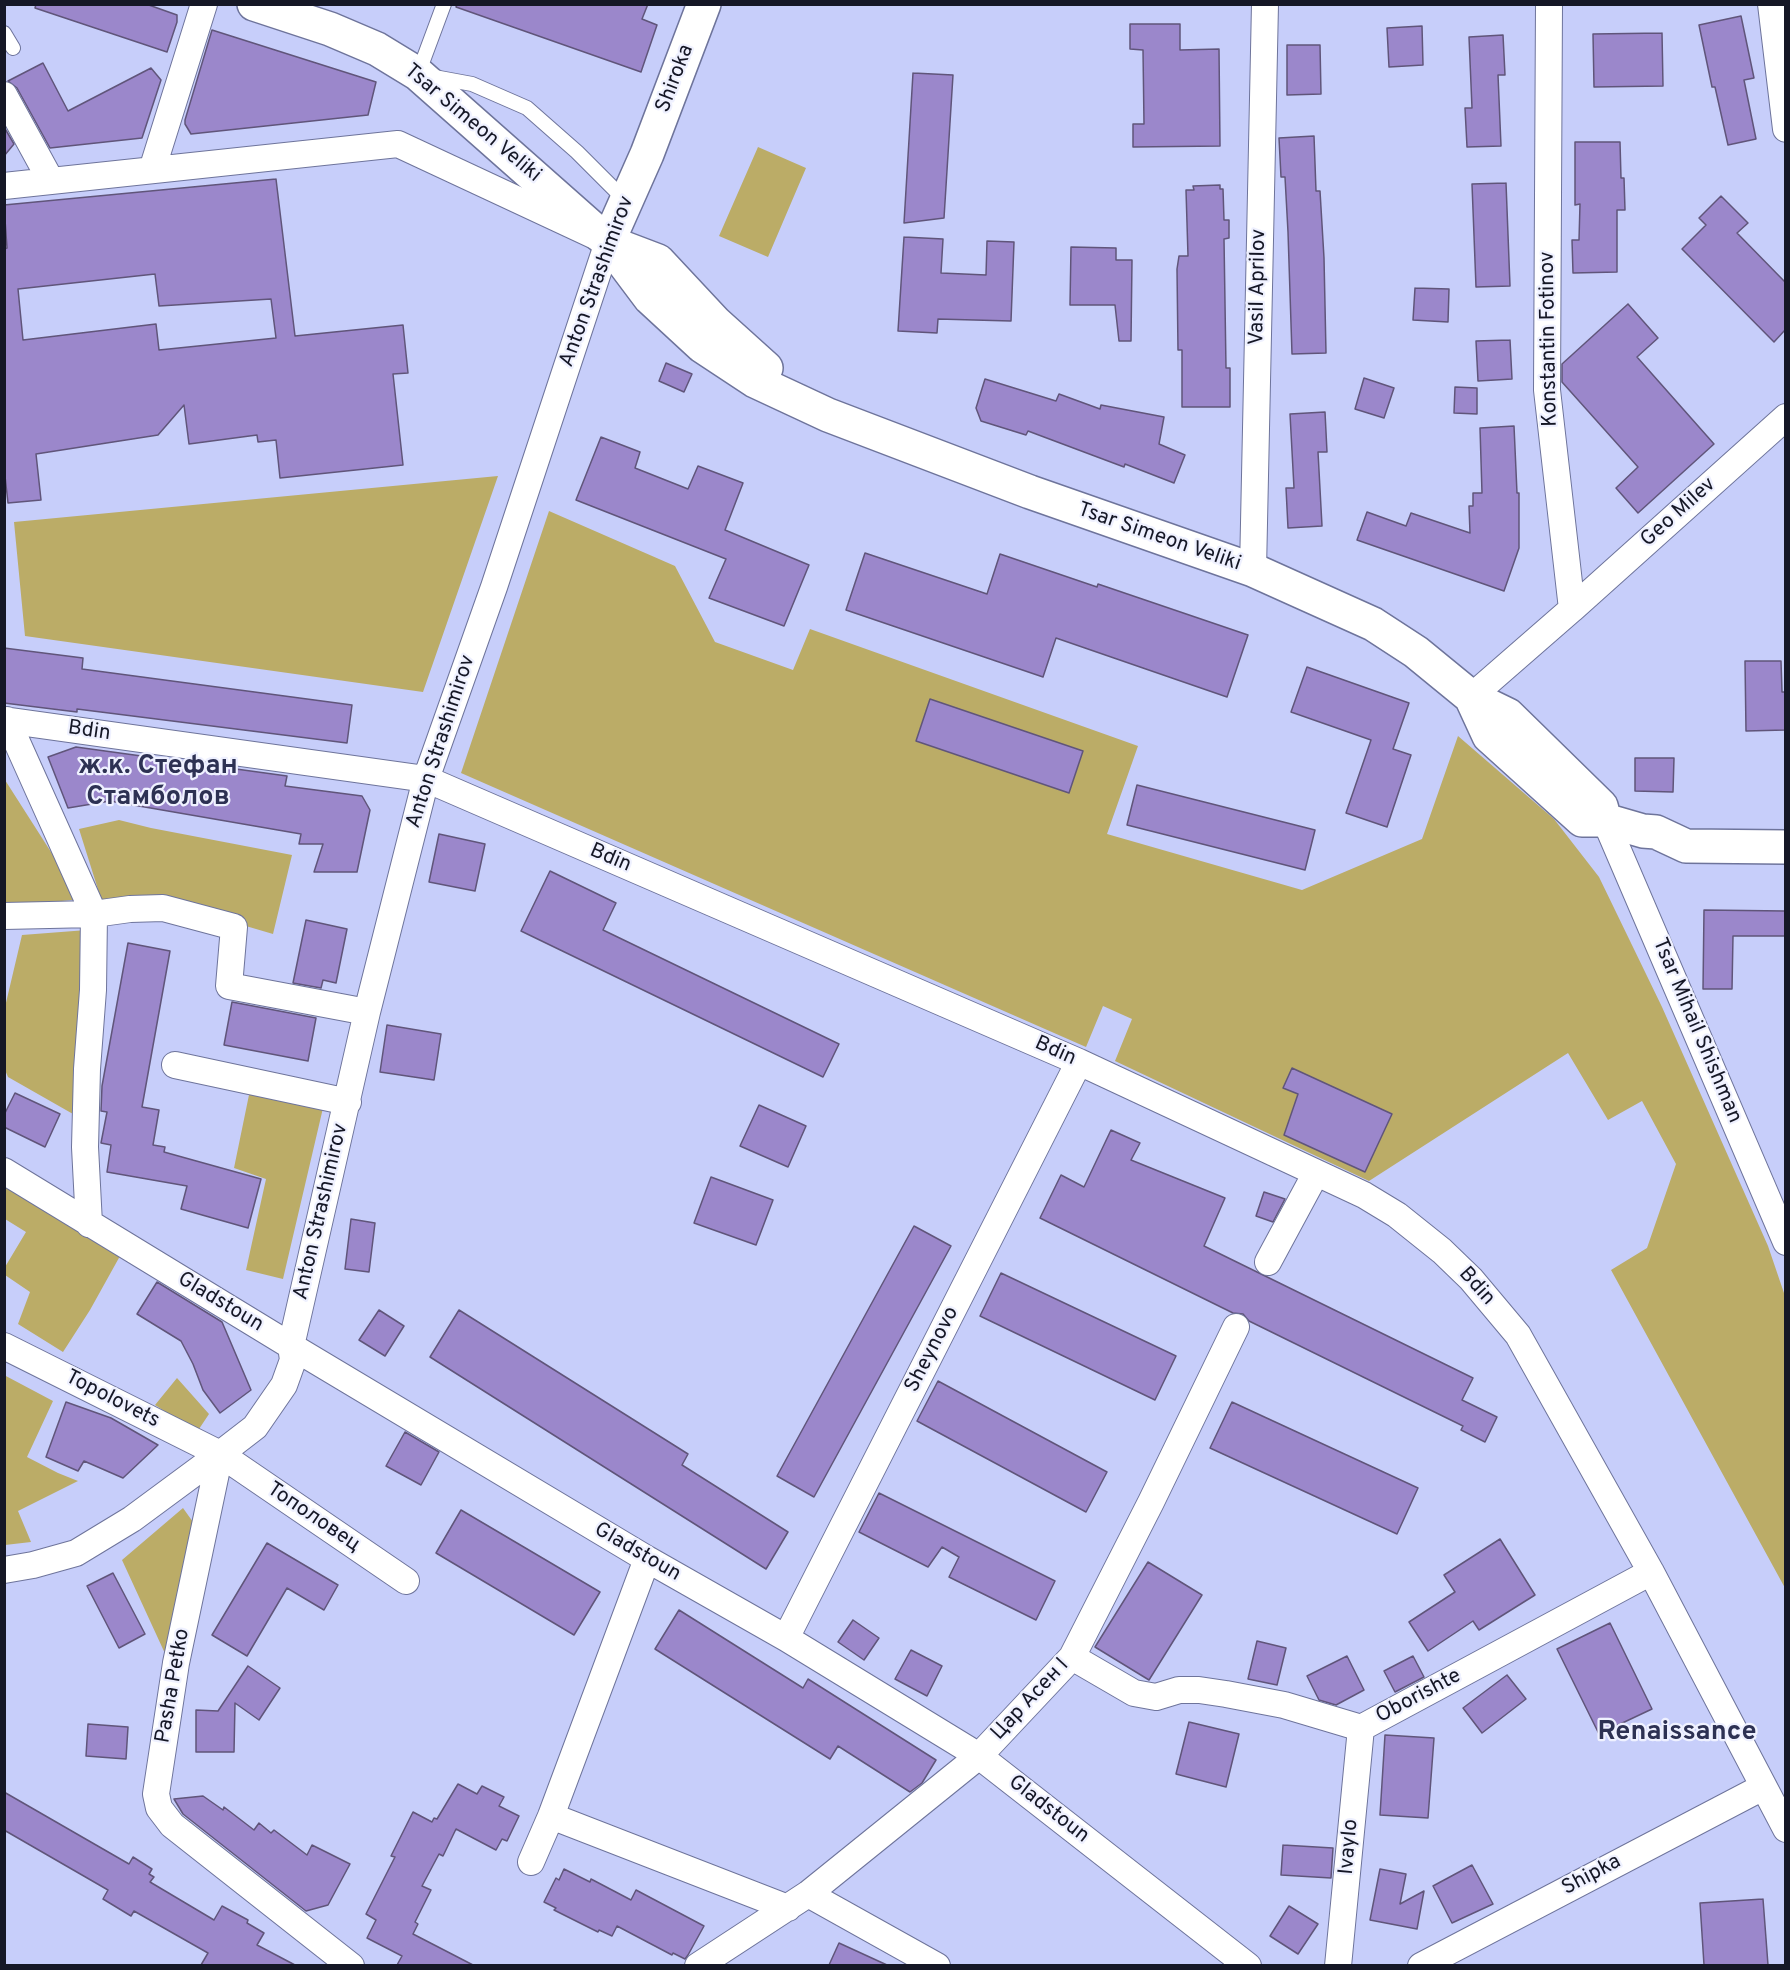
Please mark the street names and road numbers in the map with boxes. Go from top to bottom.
street label: Shiroka [652,41,700,117]
street label: Tsar Simeon Veliki [398,59,546,189]
street label: Anton Strashimirov [555,193,641,371]
street label: Vasil Aprilov [1245,229,1273,345]
street label: Konstantin Fotinov [1536,251,1564,427]
street label: Geo Milev [1636,473,1722,553]
street label: Tsar Simeon Veliki [1074,498,1244,578]
street label: Anton Strashimirov [402,652,482,832]
street label: Bdin [66,717,112,747]
street label: Bdin [585,839,635,879]
street label: Tsar Mihail Shishman [1646,935,1746,1127]
street label: Bdin [1030,1032,1080,1072]
street label: Anton Strashimirov [289,1121,355,1303]
street label: Bdin [1452,1263,1500,1311]
street label: Gladstoun [172,1267,268,1339]
street label: Sheynovo [901,1303,965,1397]
street label: Topolovets [61,1366,163,1434]
street label: Тополовец [261,1478,365,1558]
street label: Gladstoun [589,1518,685,1588]
street label: Pasha Petko [152,1627,196,1745]
street label: Цар Асен I [987,1654,1075,1746]
street label: Oborishte [1372,1664,1466,1730]
street label: Gladstoun [1002,1771,1094,1849]
street label: Ivaylo [1335,1818,1365,1876]
street label: Shipka [1558,1850,1626,1902]

